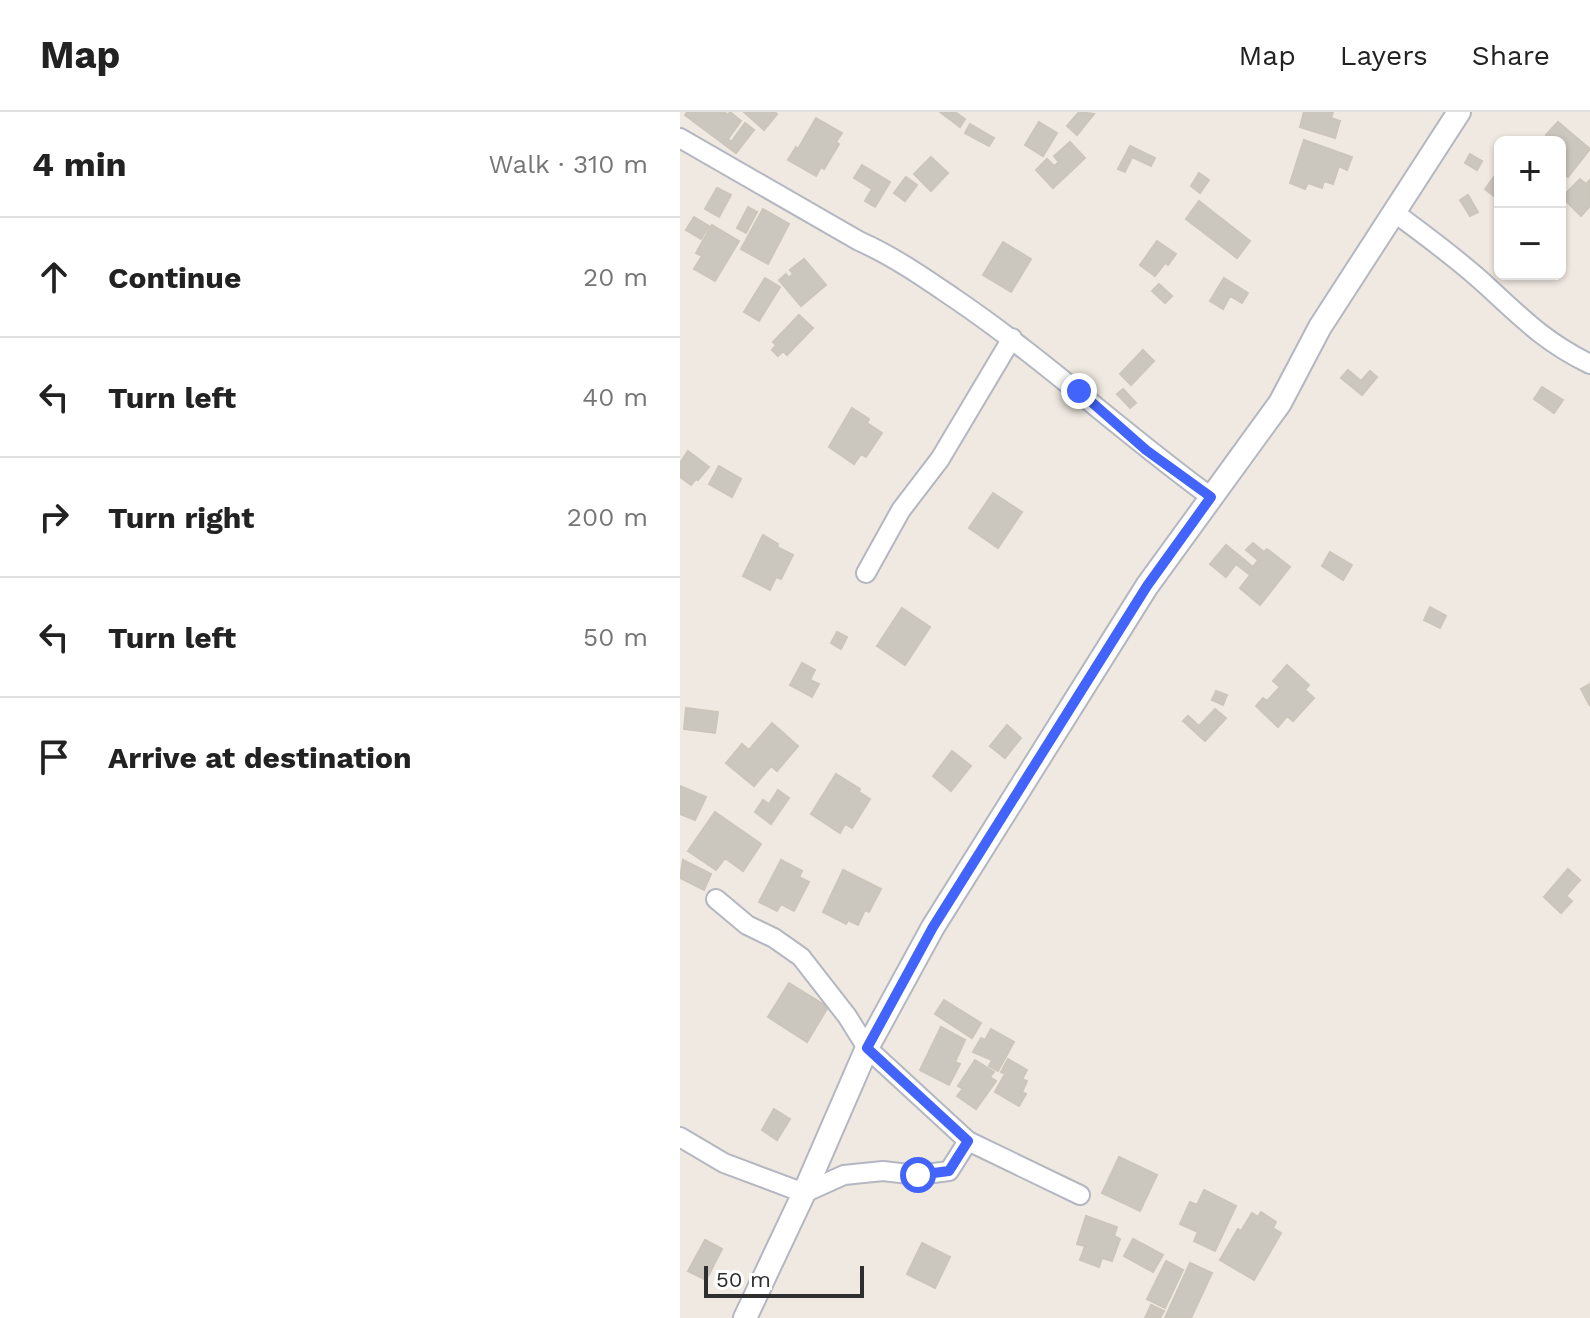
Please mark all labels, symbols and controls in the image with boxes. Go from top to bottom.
text: Map [40,33,120,77]
text: Map [1239,39,1296,72]
text: Layers [1340,39,1428,72]
text: Share [1472,39,1550,72]
map controls [1494,136,1566,280]
button: + [1494,136,1566,208]
text: 4 min [32,144,127,184]
text: Walk · 310 m [488,149,648,179]
button: − [1494,208,1566,280]
icon: ahead [32,255,76,299]
text: Continue [108,260,241,295]
text: 20 m [583,262,648,292]
route end [1061,373,1097,409]
icon: left [32,375,76,419]
text: Turn left [108,380,236,415]
text: 40 m [582,382,648,412]
icon: right [32,495,76,539]
text: Turn right [108,500,254,535]
text: 200 m [567,502,648,532]
icon: left [32,615,76,659]
text: Turn left [108,620,236,655]
text: 50 m [583,622,648,652]
icon: arrive [32,735,76,779]
text: Arrive at destination [108,740,412,775]
route start [900,1157,936,1193]
scale bar [704,1262,864,1298]
text: 50 m [716,1267,771,1292]

